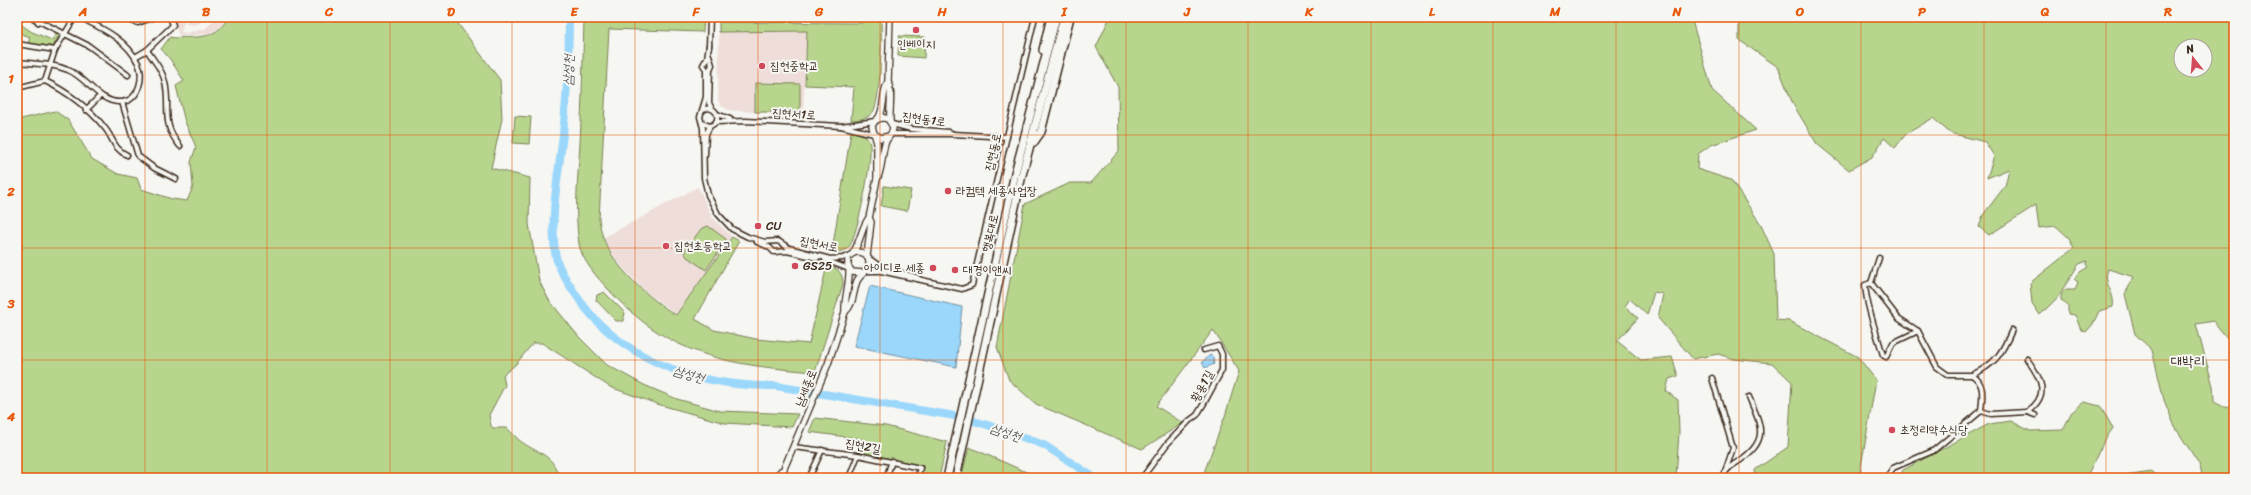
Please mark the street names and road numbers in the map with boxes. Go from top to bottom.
street label: 집현서1로 [772,102,816,126]
street label: 집현동1로 [901,105,947,133]
street label: 집현동로 [978,131,1008,173]
street label: 행복대로 [975,212,1005,254]
street label: 집현서로 [798,230,840,258]
street label: 황용1길 [1184,365,1220,406]
street label: 남세종로 [789,366,823,410]
street label: 집현2길 [843,432,883,460]

